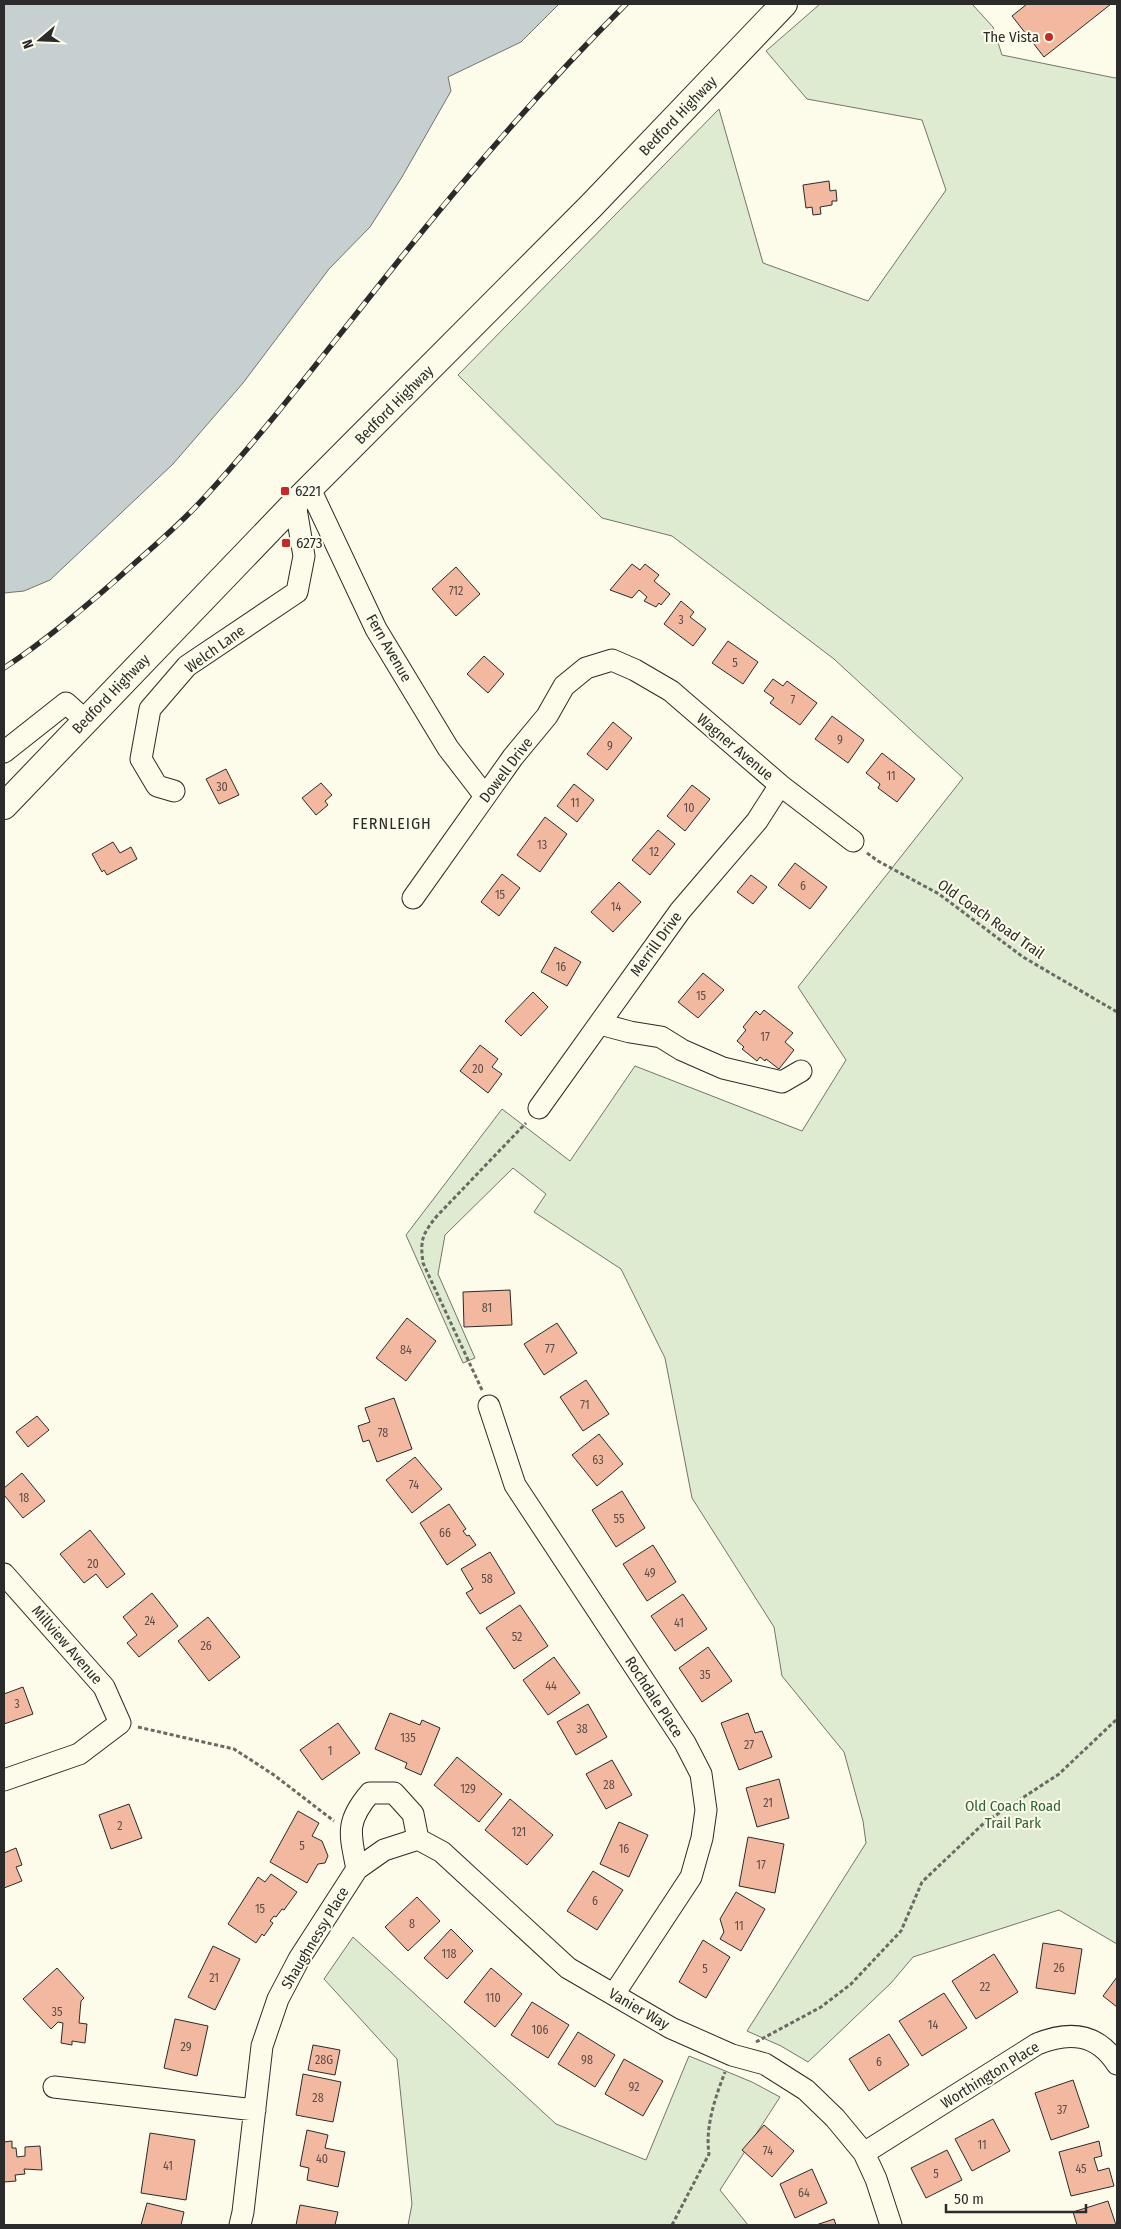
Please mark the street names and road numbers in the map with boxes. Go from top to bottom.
street label: Bedford Highway [636,72,721,160]
street label: Bedford Highway [351,362,437,448]
street label: Fern Avenue [362,611,416,685]
street label: Welch Lane [182,621,248,677]
street label: Bedford Highway [69,650,154,738]
street label: Wagner Avenue [693,710,777,784]
street label: Dowell Drive [476,734,536,806]
street label: Old Coach Road Trail [934,875,1048,963]
street label: Merrill Drive [627,908,685,980]
street label: Millview Avenue [28,1602,106,1688]
street label: Rochdale Place [621,1653,687,1741]
street label: Shaughnessy Place [277,1884,353,1992]
street label: Vanier Way [606,1984,673,2034]
street label: Worthington Place [938,2038,1042,2112]

